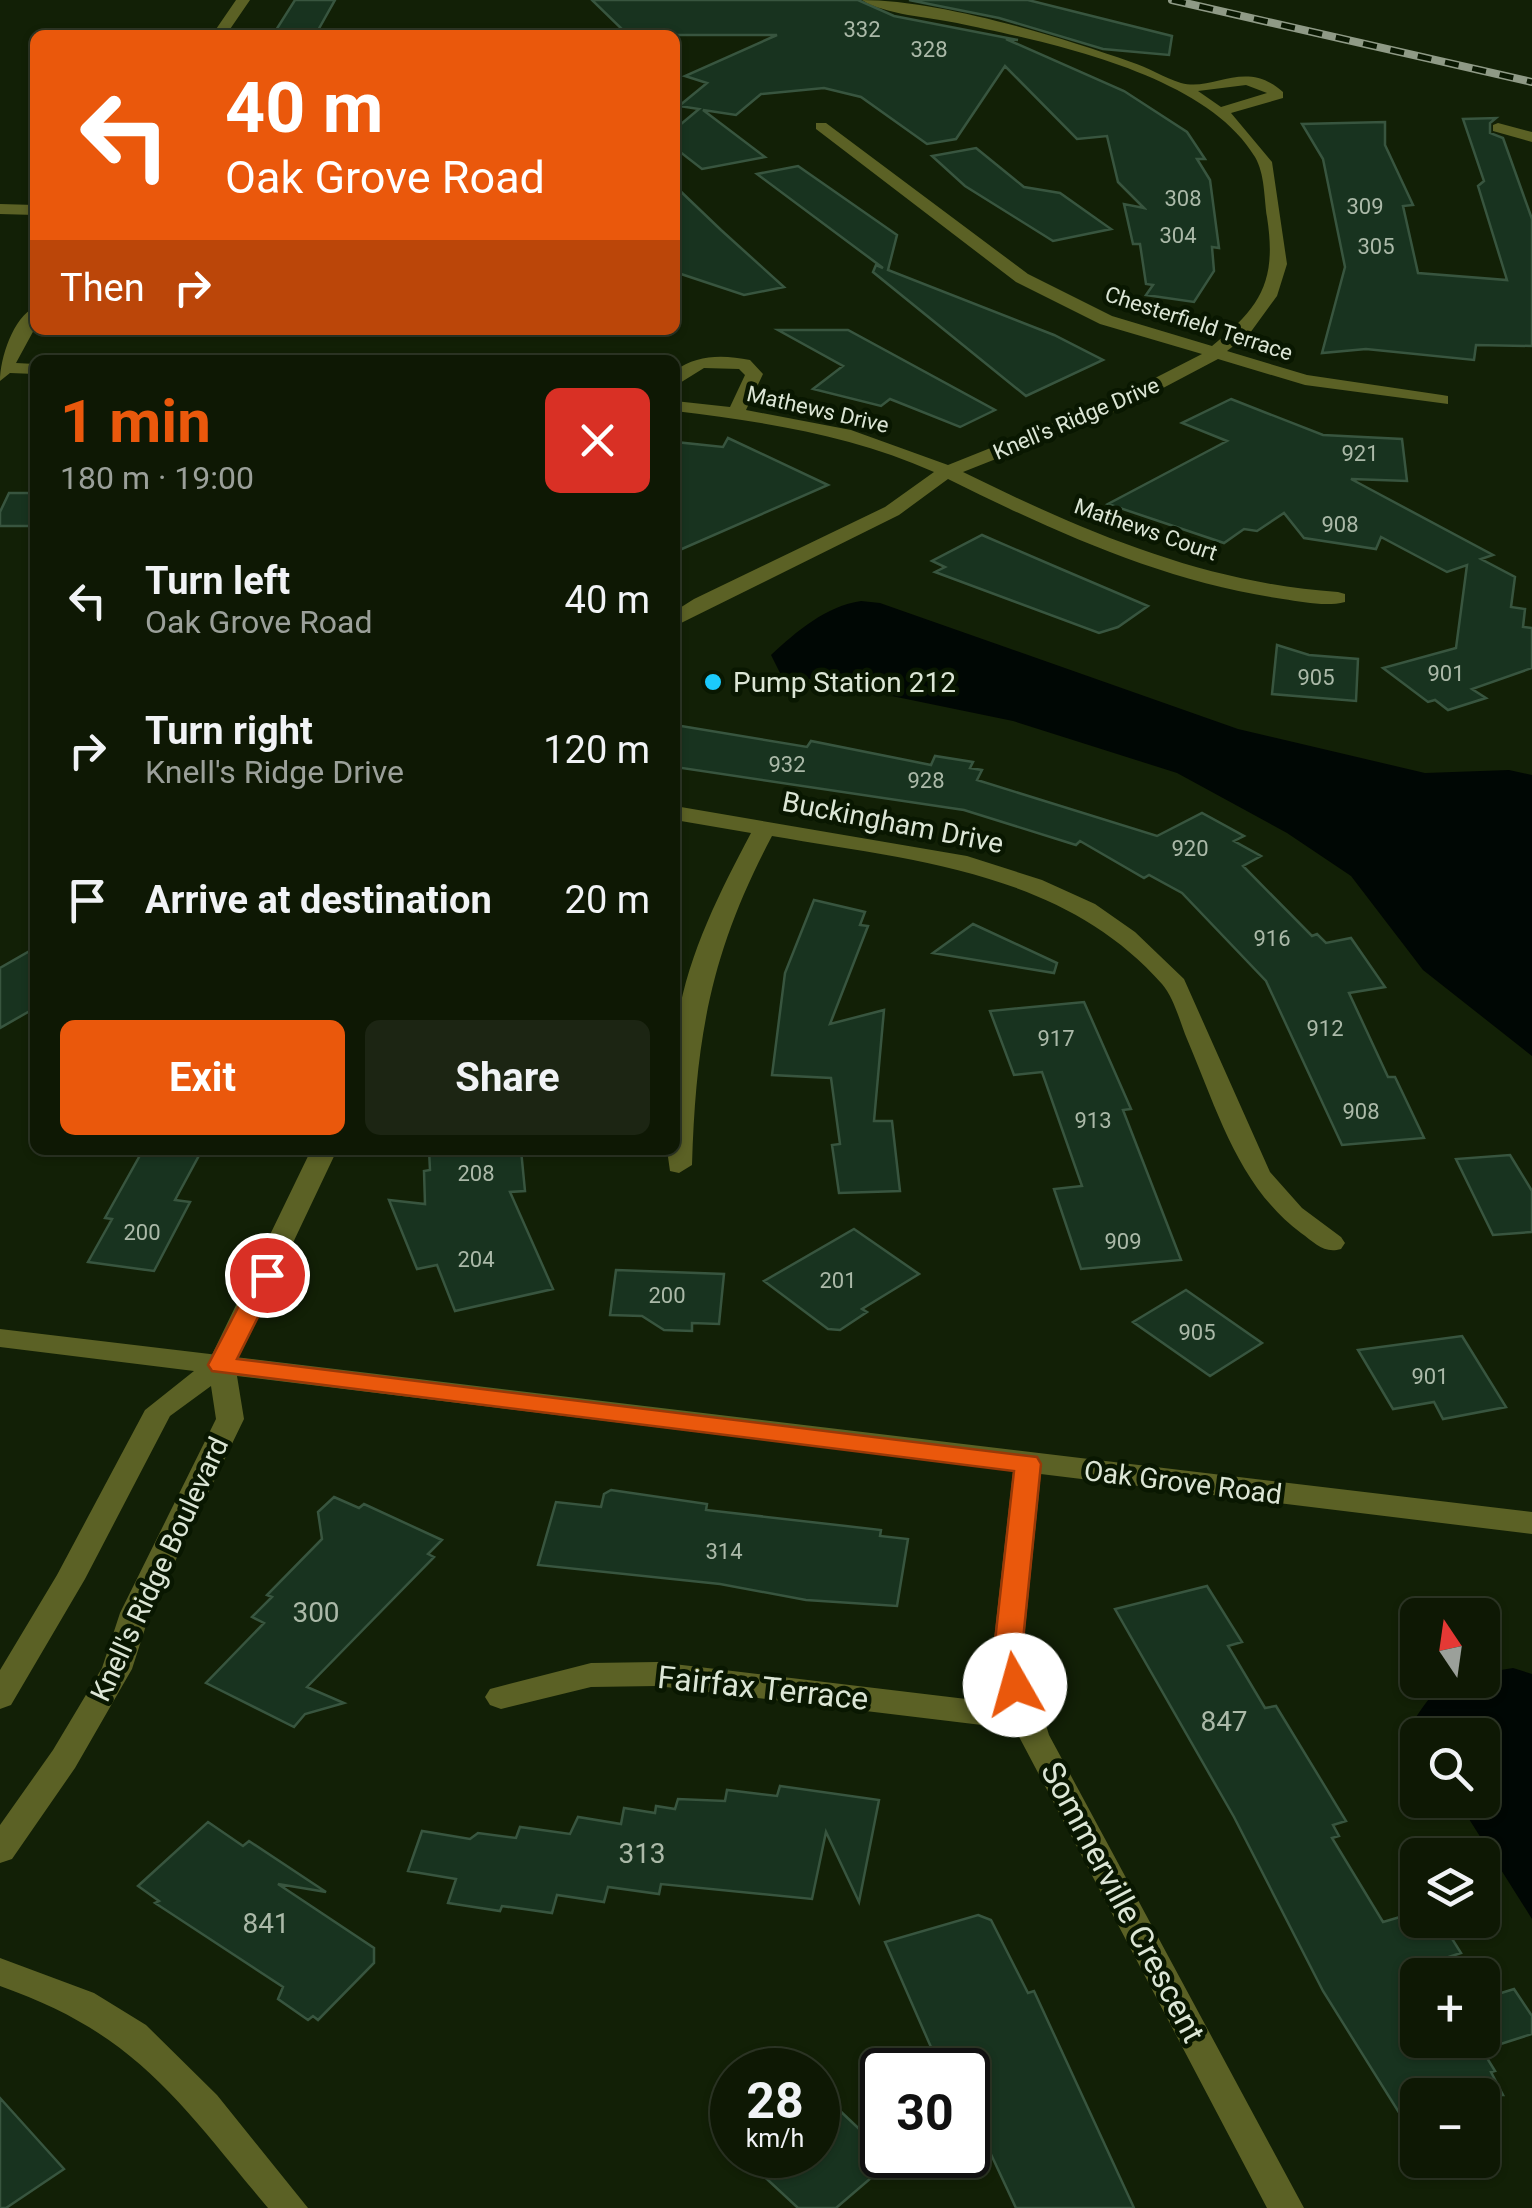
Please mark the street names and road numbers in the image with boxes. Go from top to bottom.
street label: Chesterfield Terrace [1102,281,1296,366]
street label: Knell's Ridge Drive [989,372,1163,465]
street label: Mathews Drive [744,381,891,438]
street label: Mathews Court [1071,493,1221,566]
street label: Buckingham Drive [779,785,1006,860]
street label: Knell's Ridge Boulevard [84,1432,235,1707]
street label: Oak Grove Road [1082,1454,1284,1511]
street label: Fairfax Terrace [656,1658,870,1718]
street label: Sommerville Crescent [1033,1755,1213,2049]

